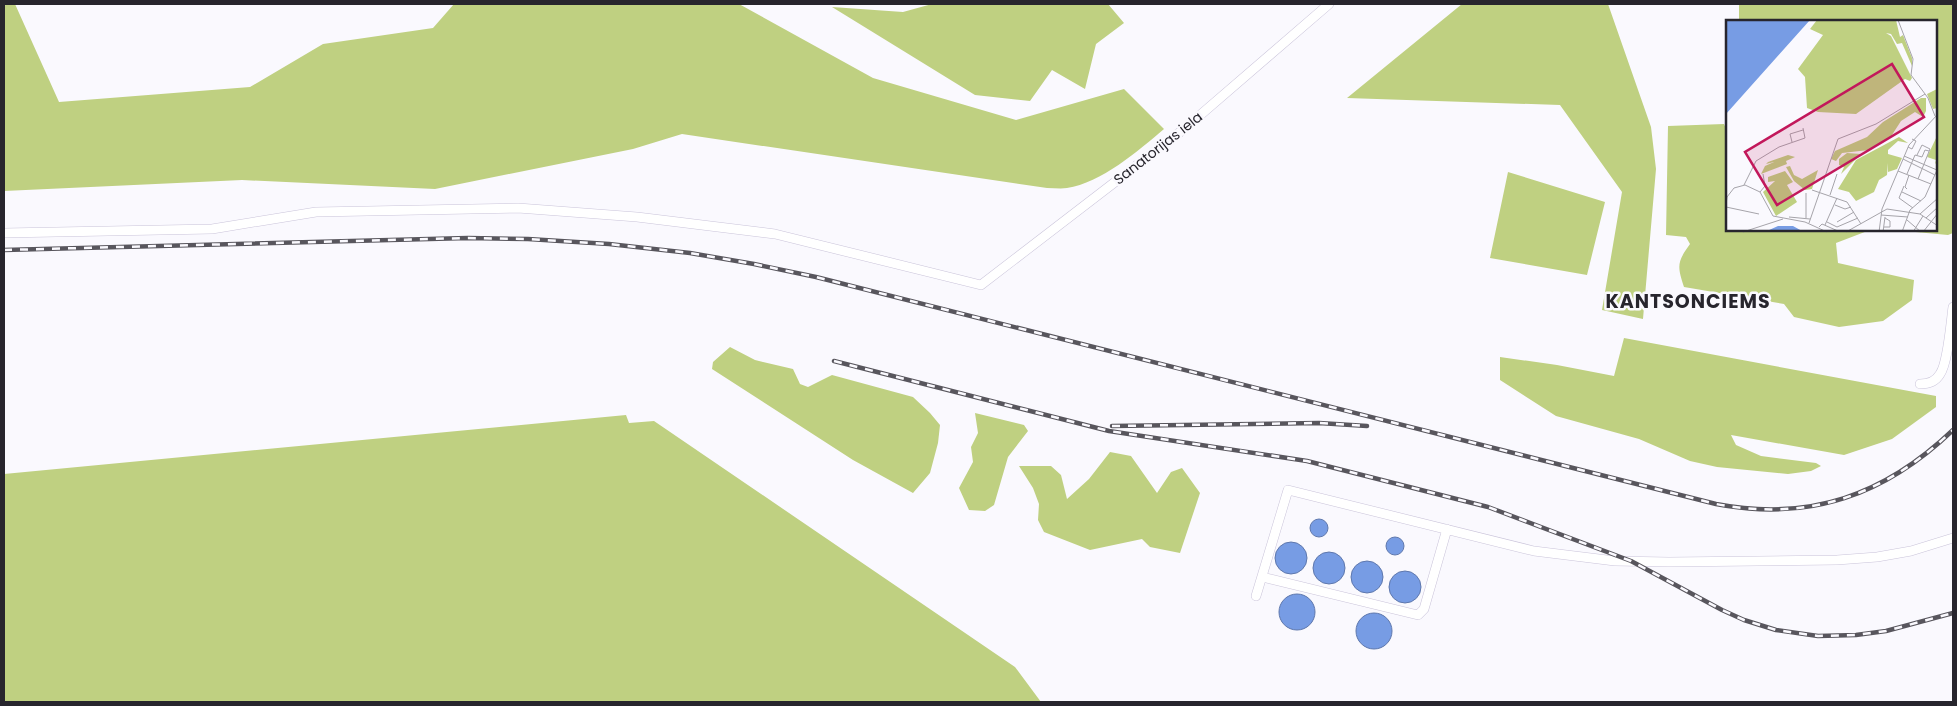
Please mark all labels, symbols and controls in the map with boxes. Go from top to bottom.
inset map [1726,20,1937,231]
street label: Sanatorijas iela [1109,107,1207,189]
district label: KANTSONCIEMS [1605,288,1771,315]

